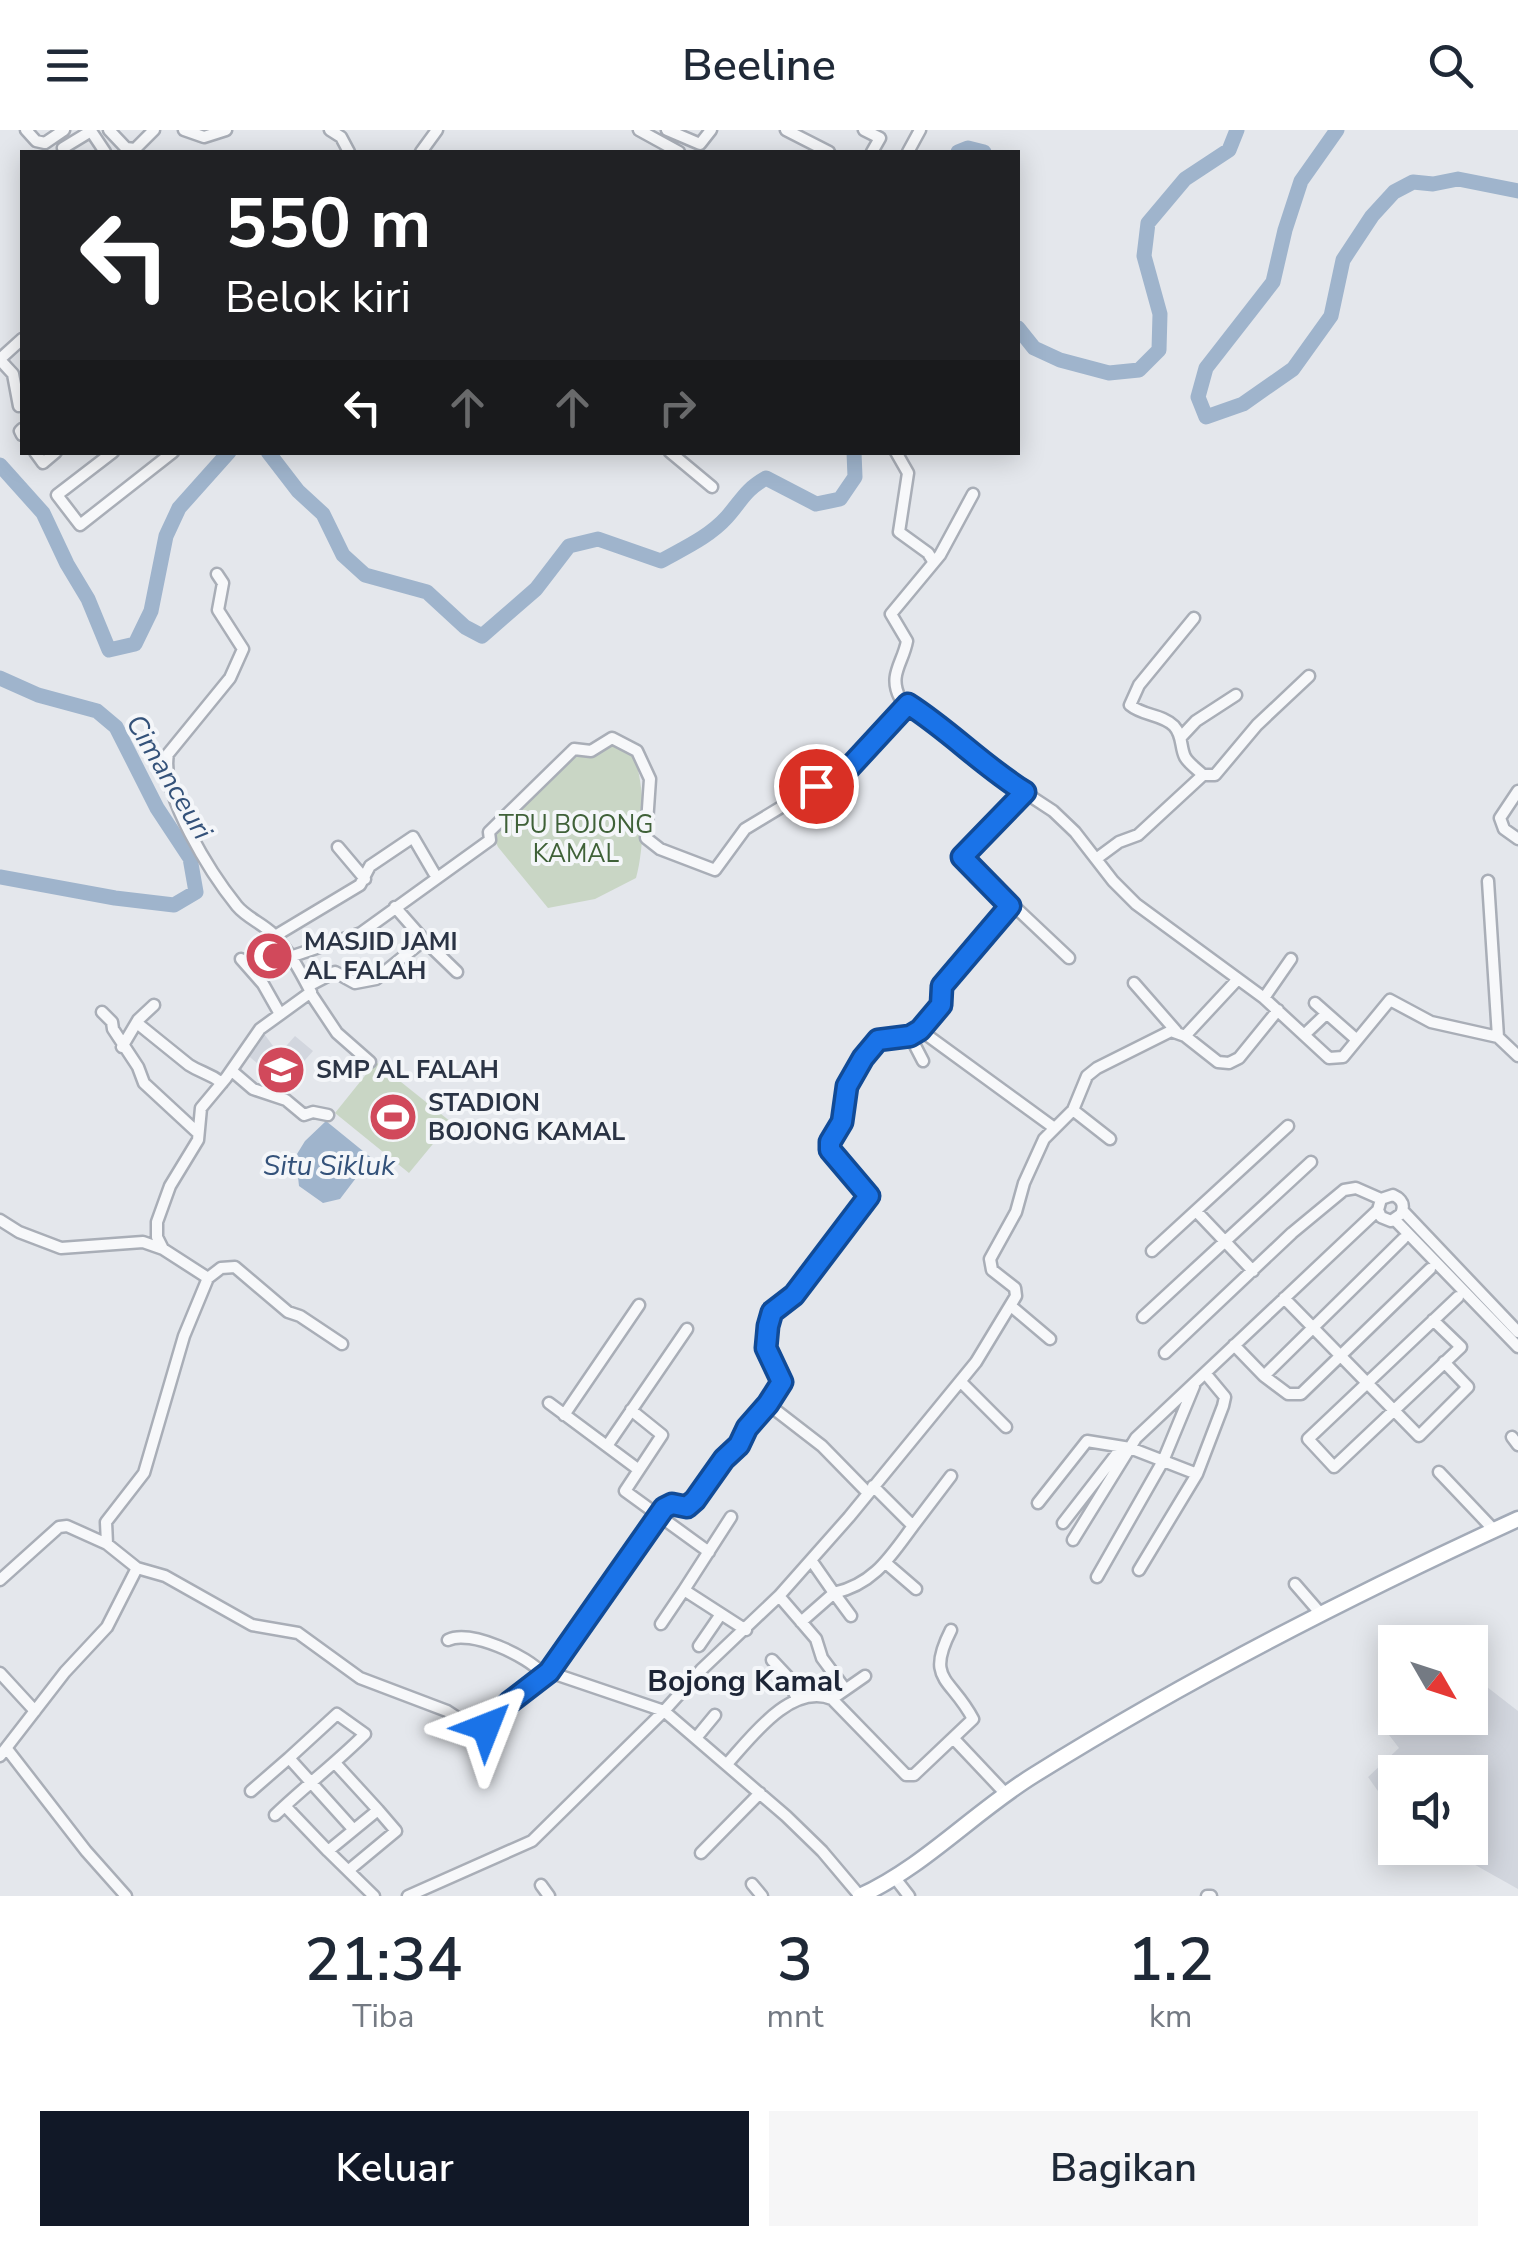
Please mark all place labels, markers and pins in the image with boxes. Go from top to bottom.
pin [774,744,859,829]
place label: MASJID JAMI AL FALAH [304,925,458,988]
mosque icon: MASJID JAMI AL FALAH [243,930,295,982]
school or university icon: SMP AL FALAH [255,1044,307,1096]
place label: SMP AL FALAH [316,1053,499,1087]
place label: STADION BOJONG KAMAL [428,1086,625,1149]
sports icon: STADION BOJONG KAMAL [367,1091,419,1143]

